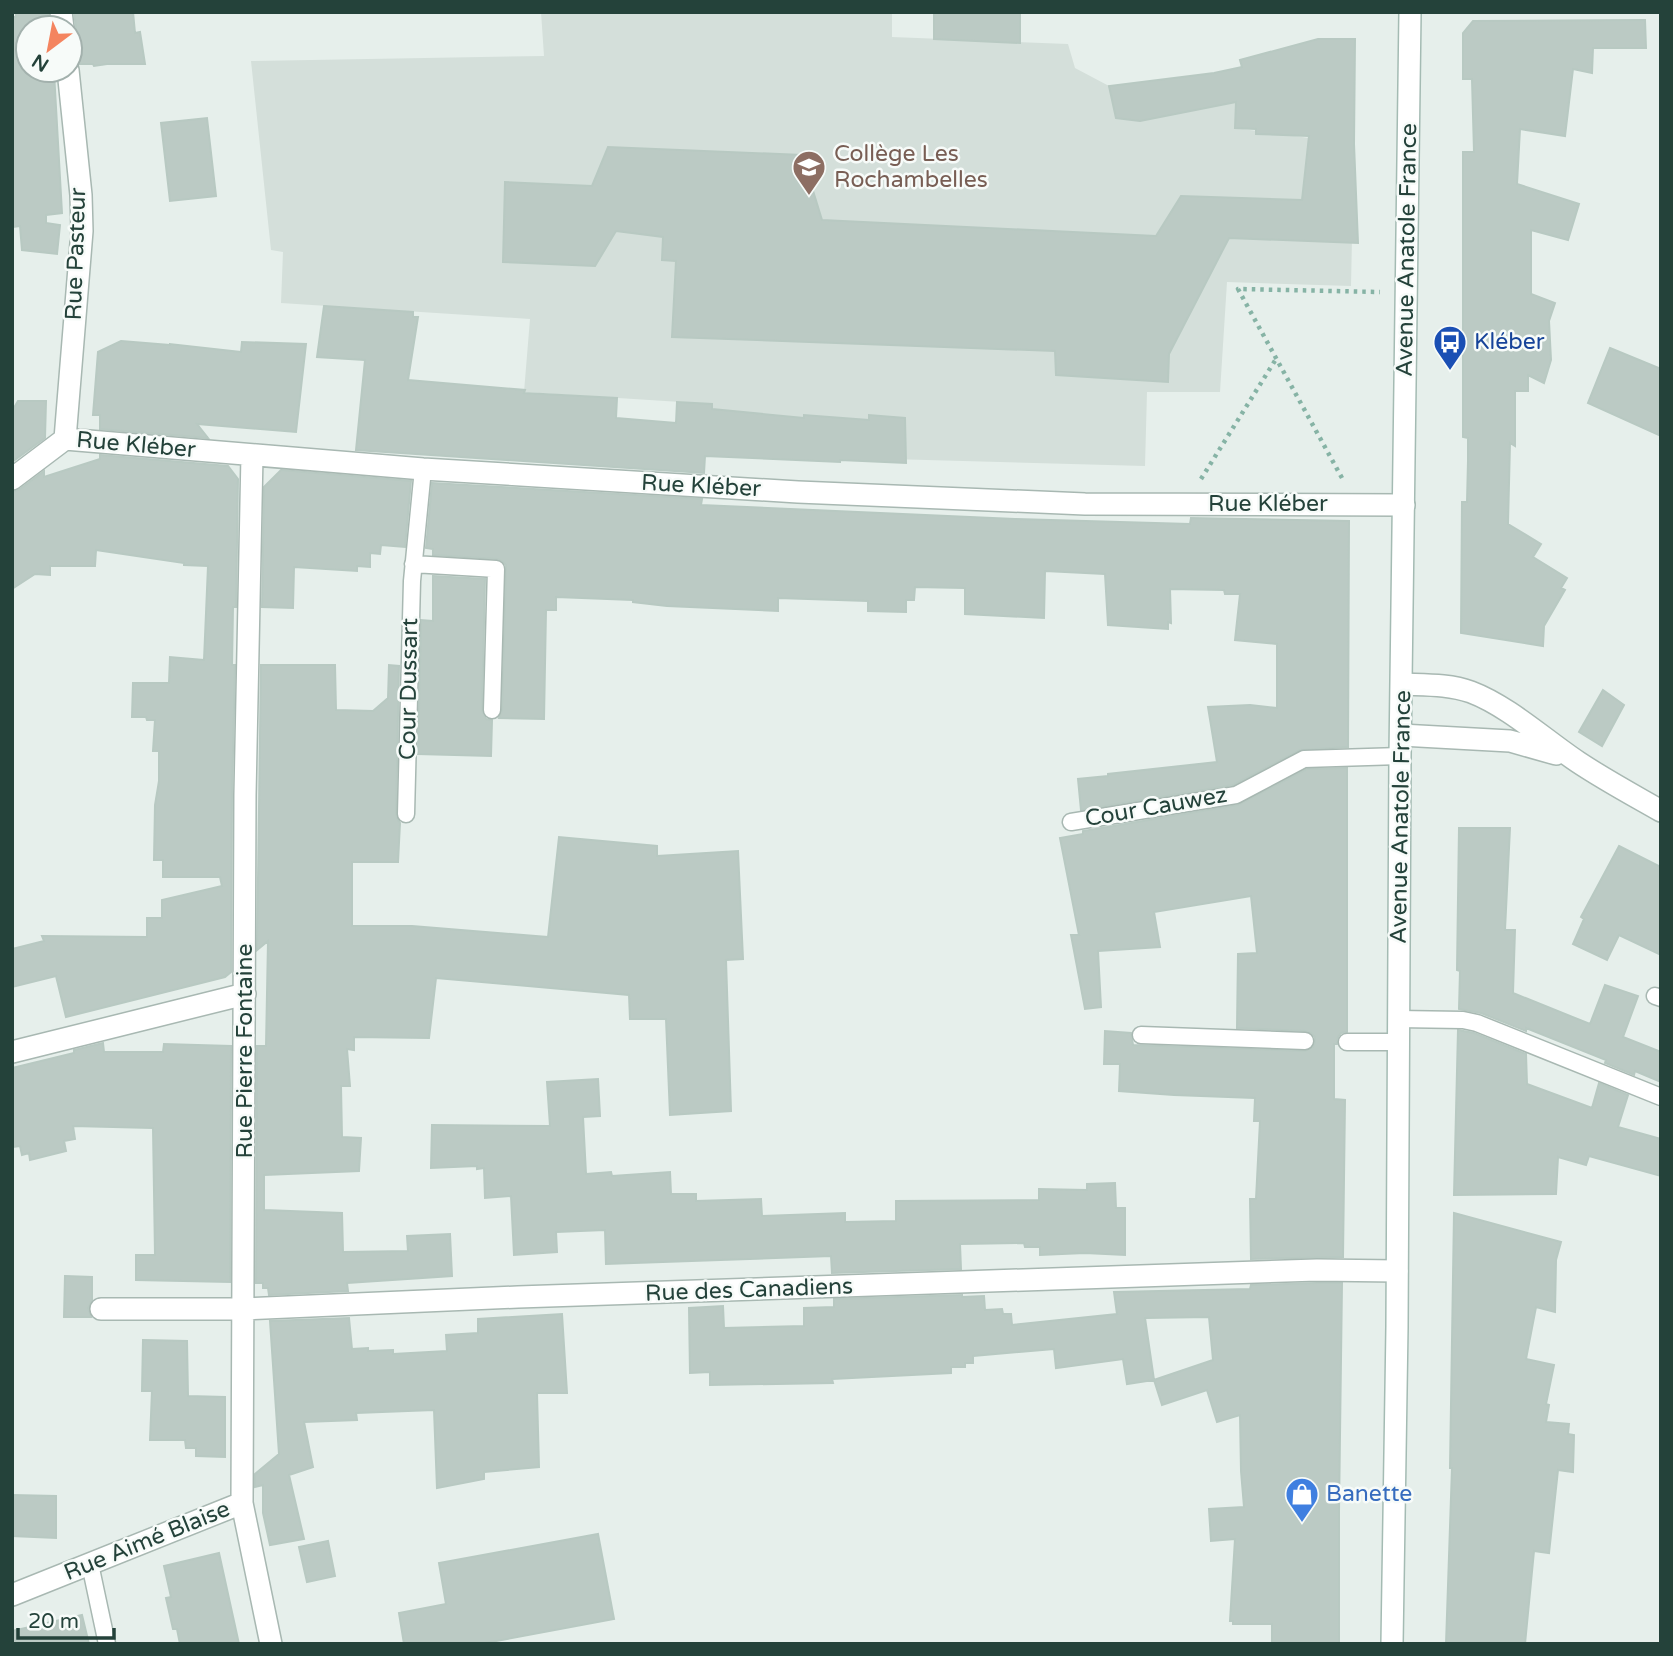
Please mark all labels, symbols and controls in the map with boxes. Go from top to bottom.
north arrow [14,14,84,84]
text: N [28,49,53,76]
street label: Avenue Anatole France [1391,123,1423,377]
place label: Collège Les Rochambelles [834,140,988,194]
school or university icon: Collège Les Rochambelles [790,148,828,197]
street label: Rue Pasteur [60,187,92,321]
bus stop icon: Kléber [1431,323,1469,372]
place label: Kléber [1474,328,1545,356]
street label: Rue Kléber [75,426,197,464]
street label: Rue Kléber [640,469,762,503]
street label: Rue Kléber [1208,490,1328,518]
street label: Cour Dussart [394,618,424,760]
street label: Avenue Anatole France [1385,690,1417,944]
street label: Cour Cauwez [1083,781,1229,833]
street label: Rue Pierre Fontaine [231,944,259,1158]
street label: Rue des Canadiens [645,1272,853,1308]
shop icon: Banette [1283,1475,1321,1524]
place label: Banette [1326,1480,1412,1508]
street label: Rue Aimé Blaise [60,1495,234,1587]
scale bar [18,1596,114,1640]
text: 20 m [28,1609,79,1634]

